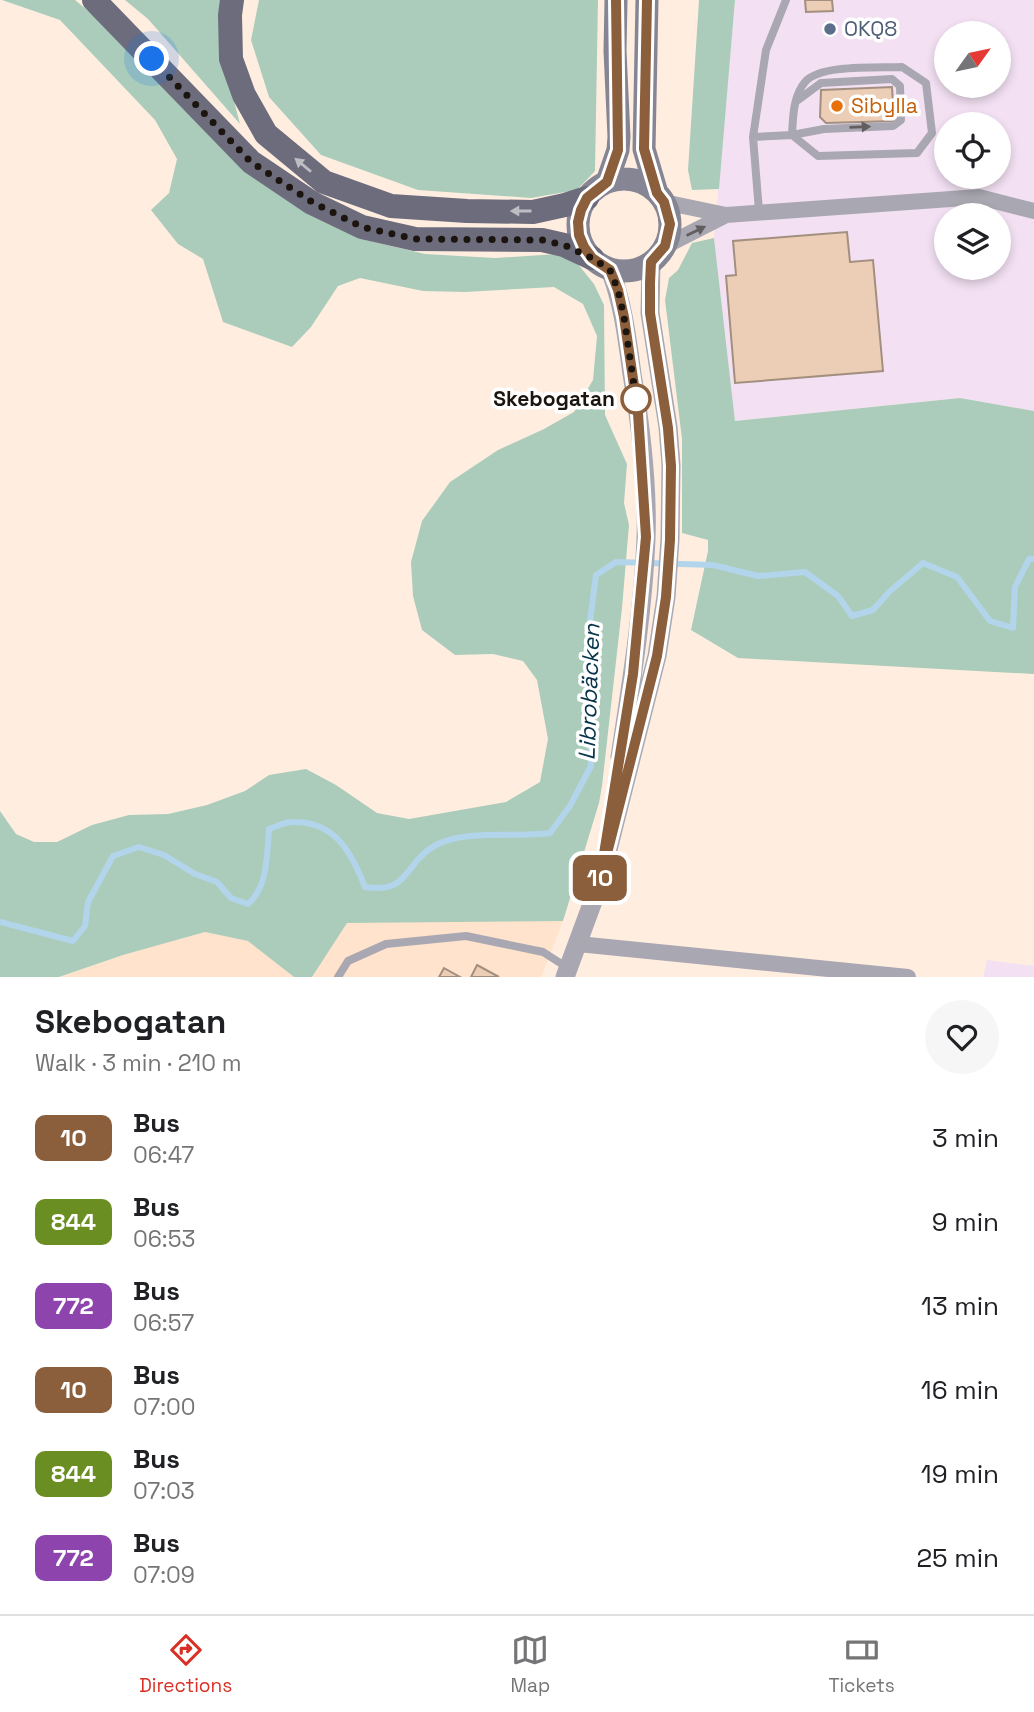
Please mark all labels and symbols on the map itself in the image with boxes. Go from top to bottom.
place label: OKQ8 [844,15,897,42]
marker: OKQ8 [822,21,838,37]
north arrow [934,21,1012,98]
your location [134,41,169,76]
place label: Sibylla [851,92,918,119]
marker: Sibylla [829,98,845,114]
one-way arrow [849,121,871,132]
one-way arrow [295,158,312,173]
one-way arrow [509,206,531,217]
one-way arrow [686,225,706,237]
marker: Skebogatan [621,384,651,414]
place label: Skebogatan [493,385,615,412]
water label: Librobäcken [572,622,606,761]
line badge: 10 [568,855,632,901]

